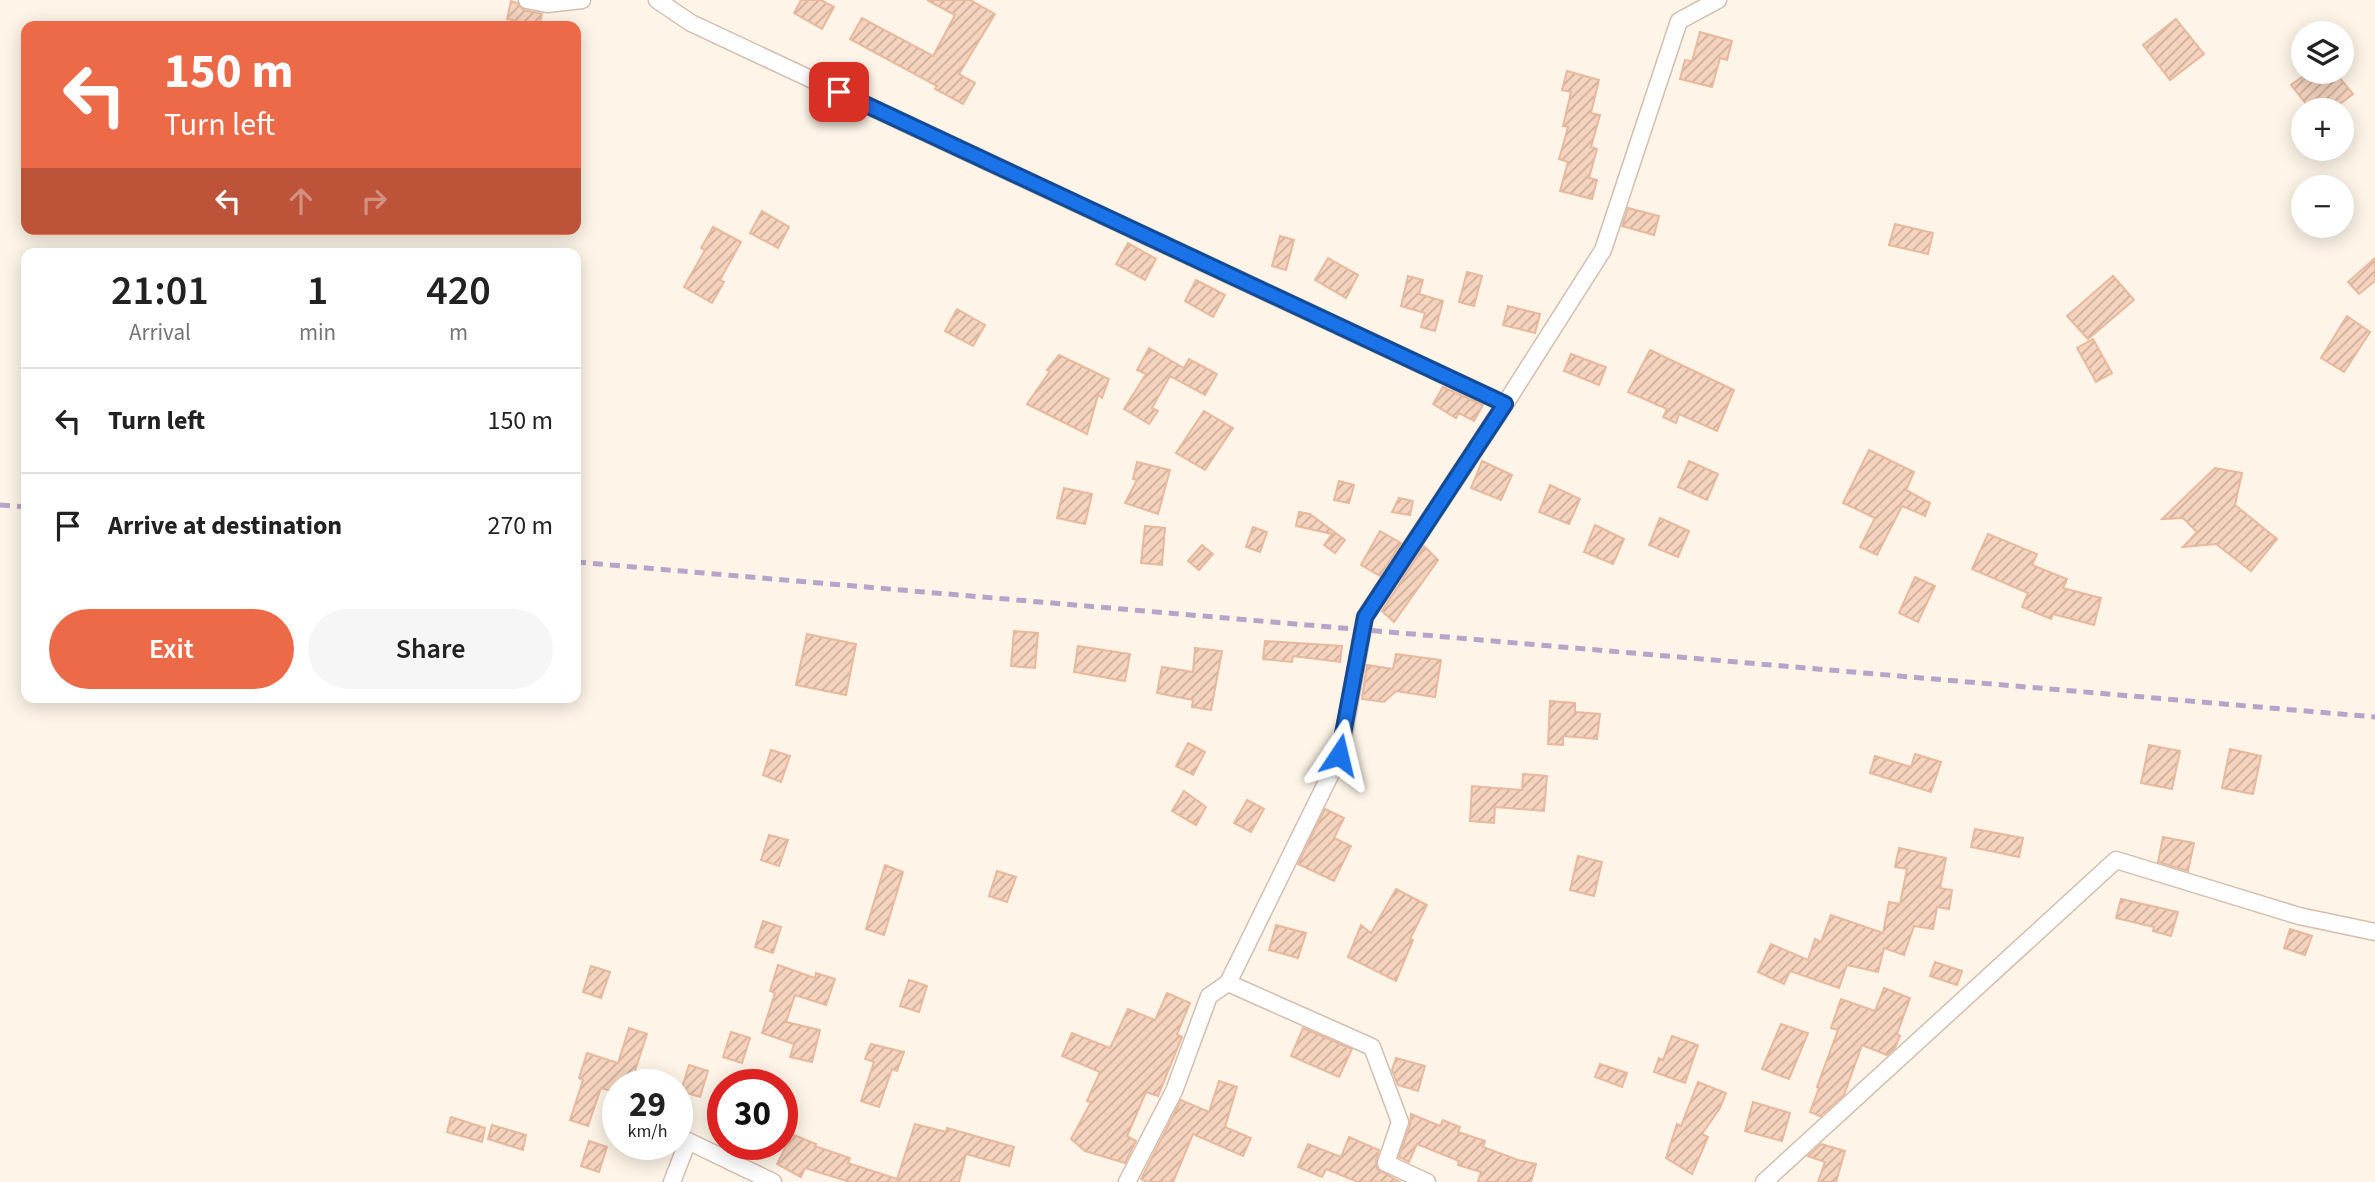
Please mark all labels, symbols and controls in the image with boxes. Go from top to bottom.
map controls [2291,21,2354,238]
button: layers [2291,21,2354,84]
text: 150 m [164,37,293,107]
icon: left [49,49,140,140]
pin [809,62,869,122]
icon: arrive [820,73,858,111]
button: + [2291,98,2354,161]
text: Turn left [164,102,275,148]
button: − [2291,175,2354,238]
icon: left [209,182,247,220]
icon: ahead [282,182,320,220]
icon: right [355,182,393,220]
text: 21:01 [111,261,209,321]
text: 1 [307,261,328,321]
text: 420 [426,261,491,321]
text: Arrival [129,316,191,349]
text: min [299,316,336,349]
text: m [449,316,468,349]
icon: left [49,402,87,440]
text: Turn left [108,402,205,439]
text: 150 m [487,402,553,439]
icon: arrive [49,507,87,545]
text: Arrive at destination [108,507,342,544]
text: 270 m [487,507,553,544]
button: Exit [49,609,294,689]
button: Share [308,609,553,689]
position arrow [1302,718,1376,792]
speed limit sign: 30 [707,1069,798,1160]
text: 29 [629,1080,666,1130]
text: km/h [628,1119,667,1144]

